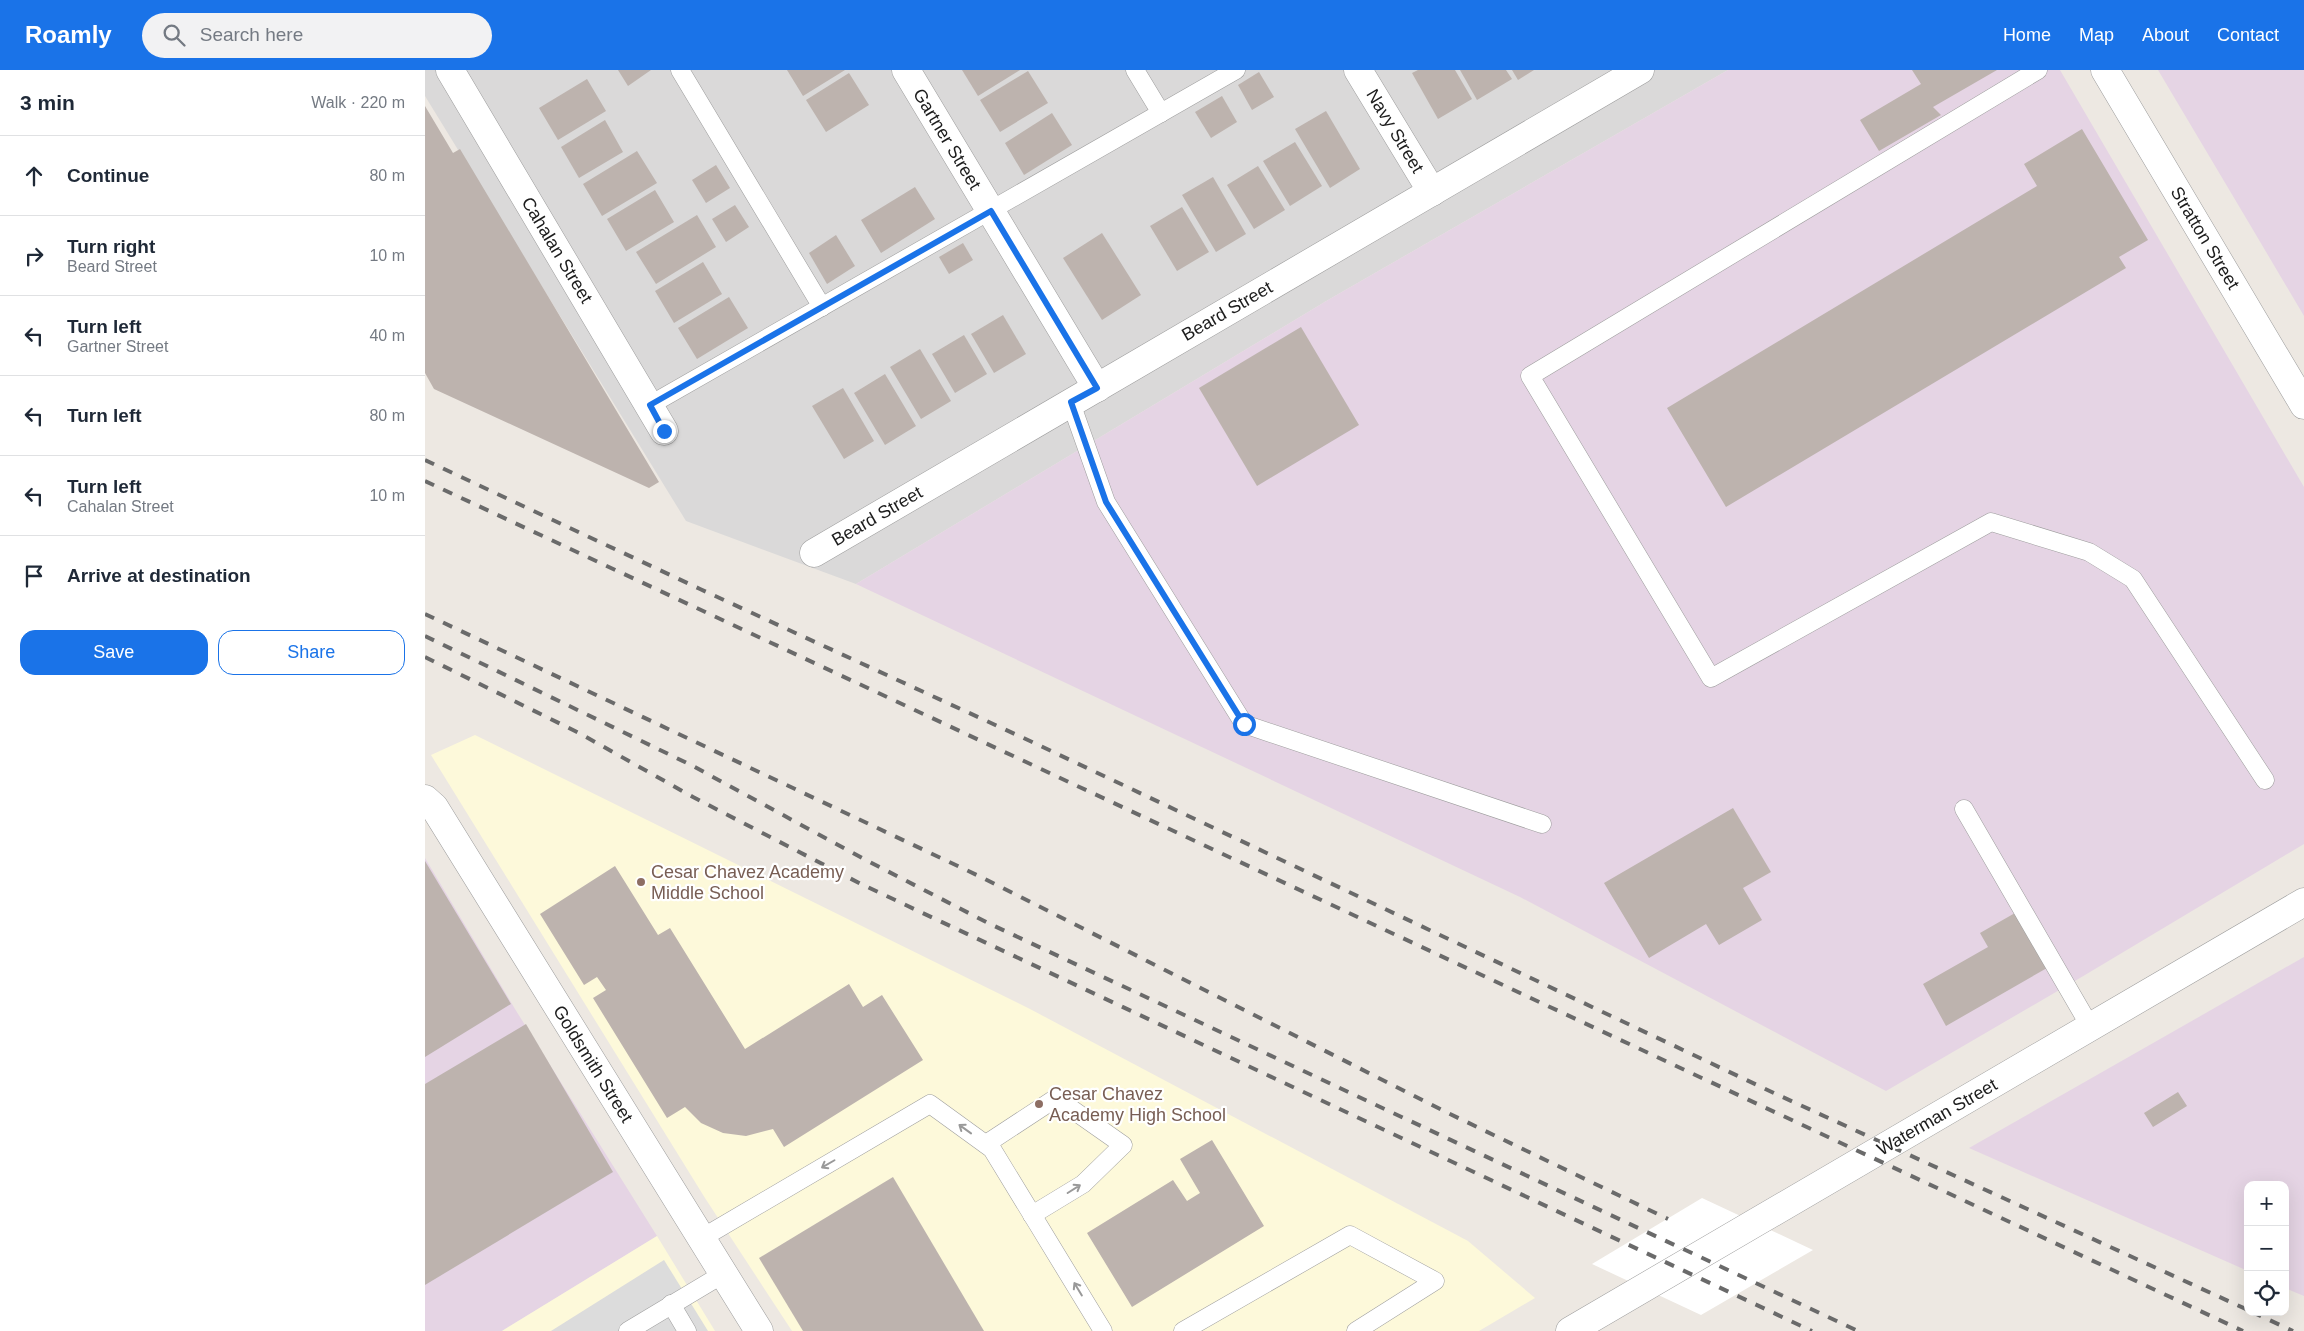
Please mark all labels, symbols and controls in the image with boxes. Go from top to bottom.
search box [142,13,492,58]
text: Roamly [25,21,112,48]
icon: search [160,21,188,49]
text: Search here [200,24,303,45]
text: Home [2003,25,2051,45]
text: Map [2079,25,2114,45]
text: About [2142,25,2189,45]
text: Contact [2217,25,2279,45]
street label: Gartner Street [909,85,985,193]
street label: Navy Street [1362,86,1428,176]
text: 3 min [20,91,75,114]
text: Walk · 220 m [311,94,405,111]
icon: ahead [20,162,48,190]
text: Continue [67,165,149,186]
text: 80 m [369,167,405,184]
street label: Stratton Street [2167,183,2243,293]
street label: Cahalan Street [518,193,596,307]
text: Turn right [67,236,155,257]
icon: right [20,242,48,270]
text: 10 m [369,247,405,264]
text: Beard Street [67,258,157,275]
street label: Beard Street [1178,277,1276,345]
text: Turn left [67,316,142,337]
icon: left [20,322,48,350]
text: 40 m [369,327,405,344]
text: Gartner Street [67,338,168,355]
icon: left [20,402,48,430]
text: Turn left [67,405,142,426]
text: 80 m [369,407,405,424]
route end [653,420,676,443]
text: Turn left [67,476,142,497]
icon: left [20,482,48,510]
street label: Beard Street [828,482,926,550]
text: 10 m [369,487,405,504]
text: Cahalan Street [67,498,174,515]
icon: arrive [20,562,48,590]
text: Arrive at destination [67,565,251,586]
button: Save [20,630,208,675]
button: Share [218,630,405,675]
route start [1233,713,1256,736]
place label: Cesar Chavez Academy Middle School [651,862,844,903]
marker: Cesar Chavez Academy Middle School [635,876,647,888]
street label: Goldsmith Street [549,1002,637,1126]
street label: Waterman Street [1873,1074,2001,1160]
place label: Cesar Chavez Academy High School [1049,1084,1226,1125]
marker: Cesar Chavez Academy High School [1033,1098,1045,1110]
one-way arrow [959,1124,972,1135]
one-way arrow [821,1160,835,1170]
map controls [2244,1181,2289,1316]
button: + [2244,1181,2289,1226]
one-way arrow [1066,1184,1080,1194]
button: − [2244,1226,2289,1271]
button: locate [2244,1271,2289,1316]
one-way arrow [1072,1283,1082,1297]

